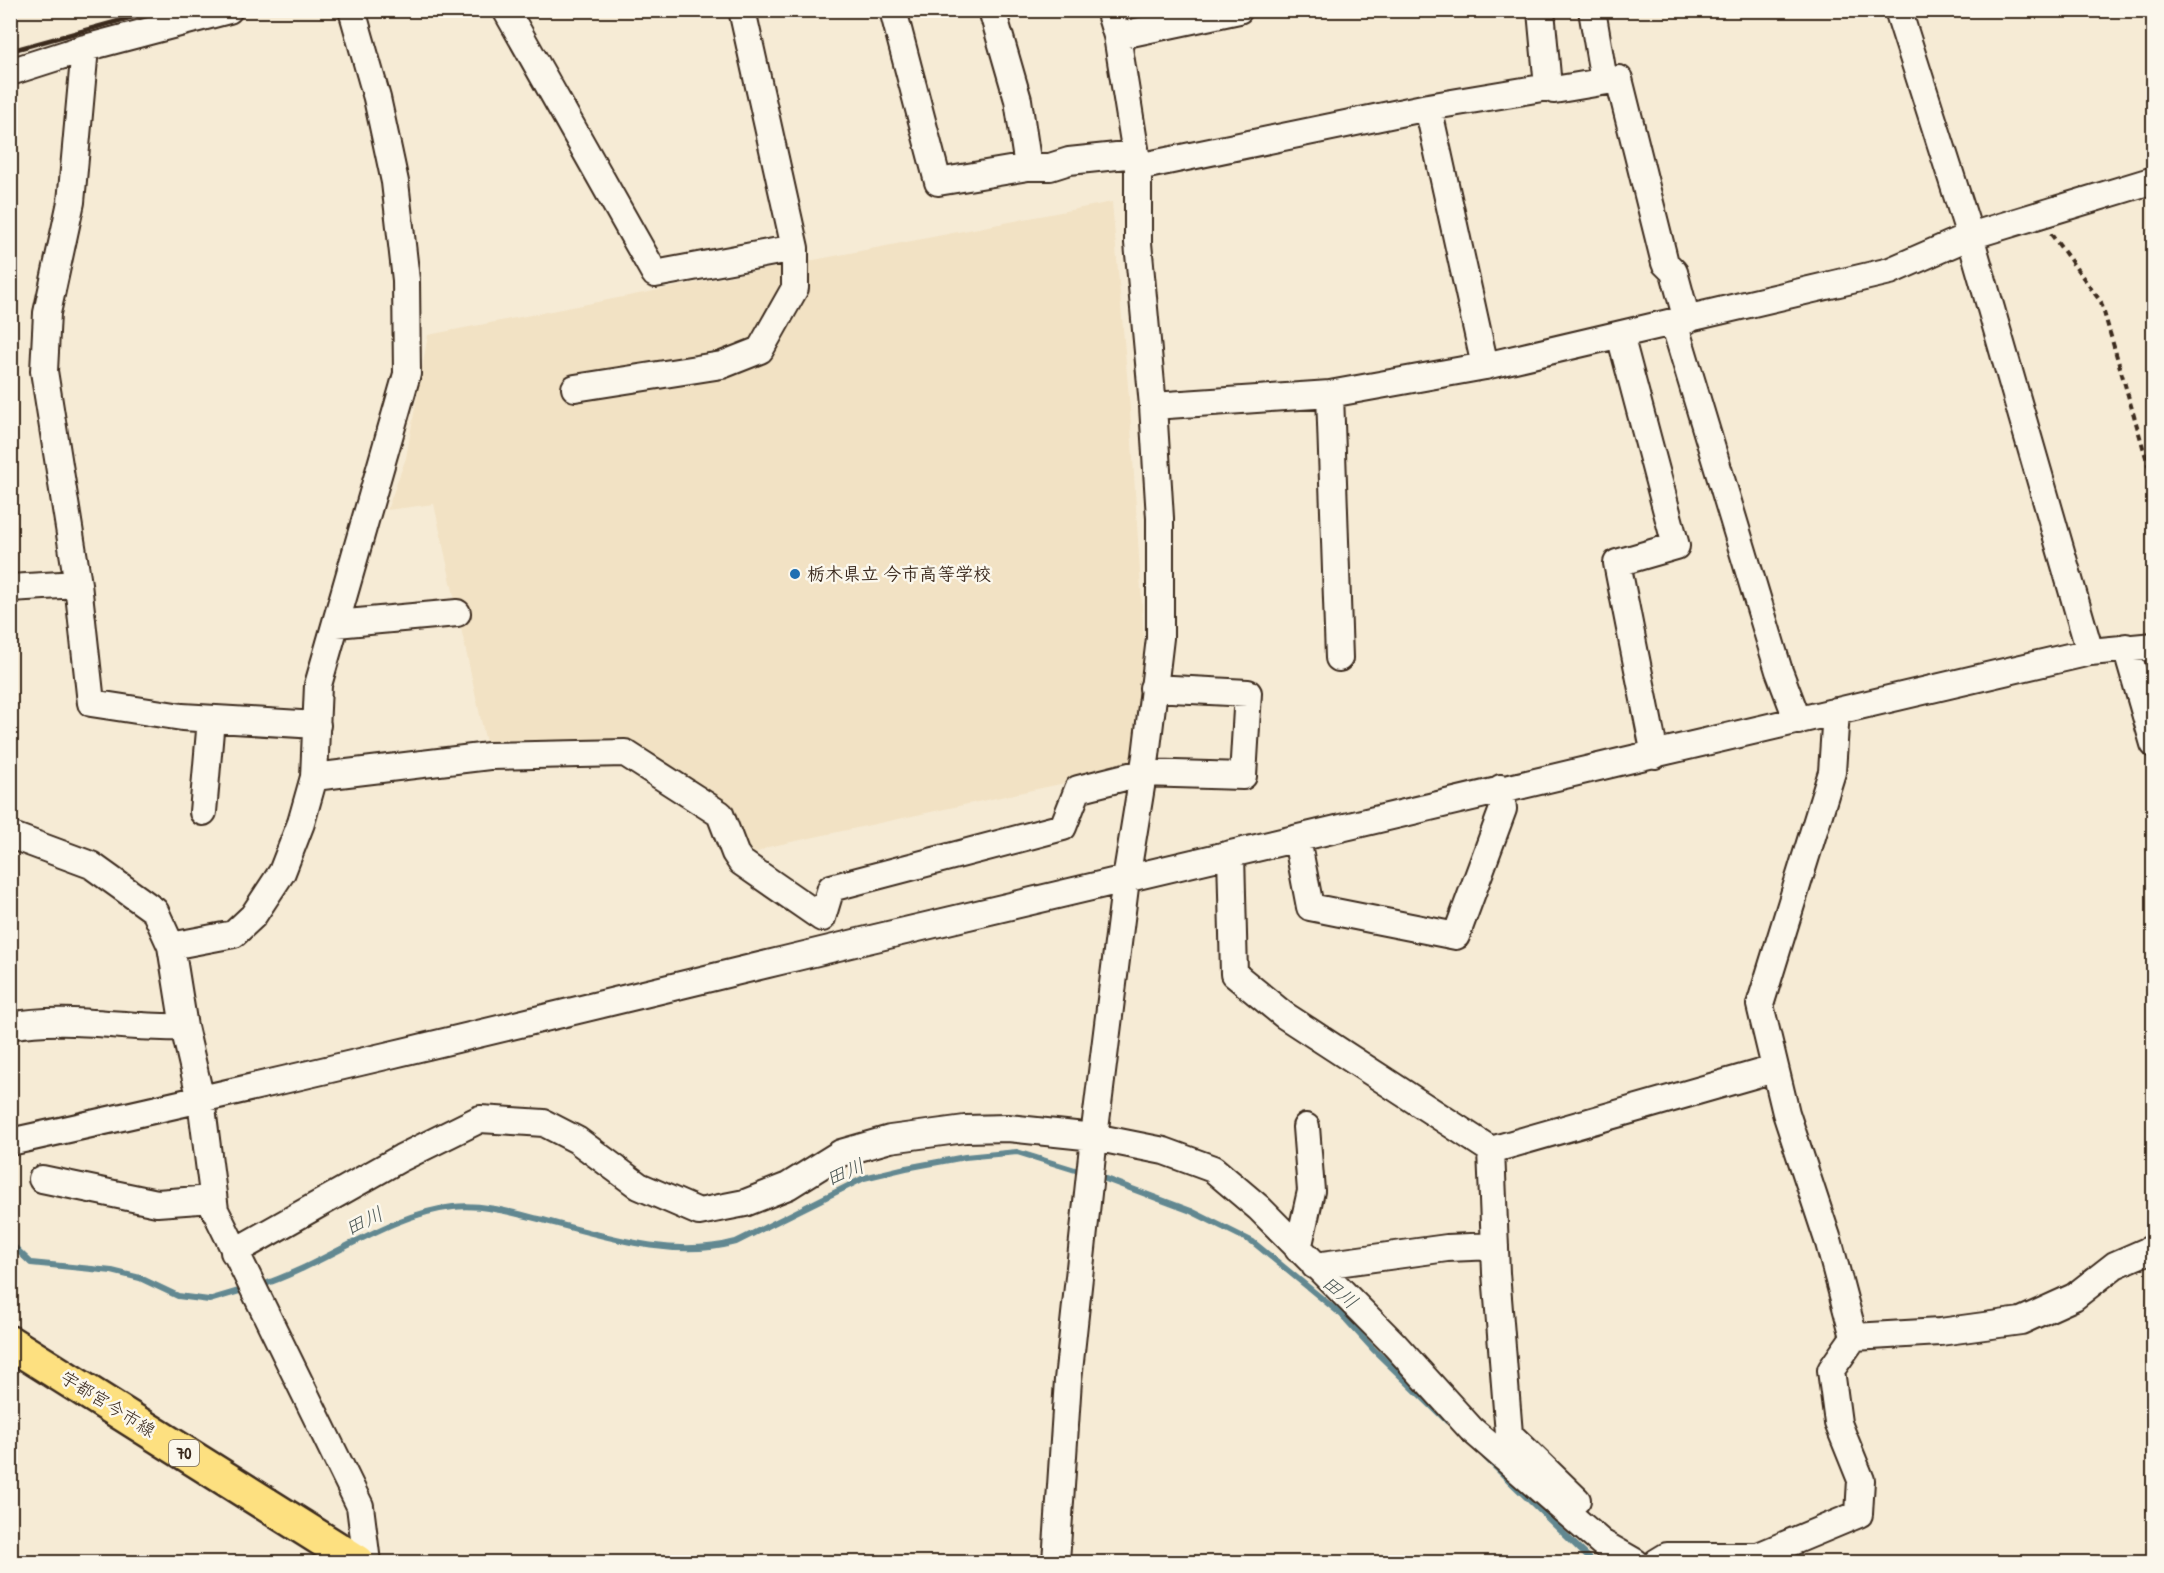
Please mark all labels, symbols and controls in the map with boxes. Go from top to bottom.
place label: 栃木県立 今市高等学校 [807,561,991,586]
marker: 栃木県立 今市高等学校 [788,567,802,581]
water label: 田川 [821,1151,868,1192]
water label: 田川 [340,1200,388,1241]
water label: 田川 [1316,1268,1364,1315]
street label: 宇都宮今市線 [56,1364,161,1443]
road number: 70 [169,1440,199,1466]

